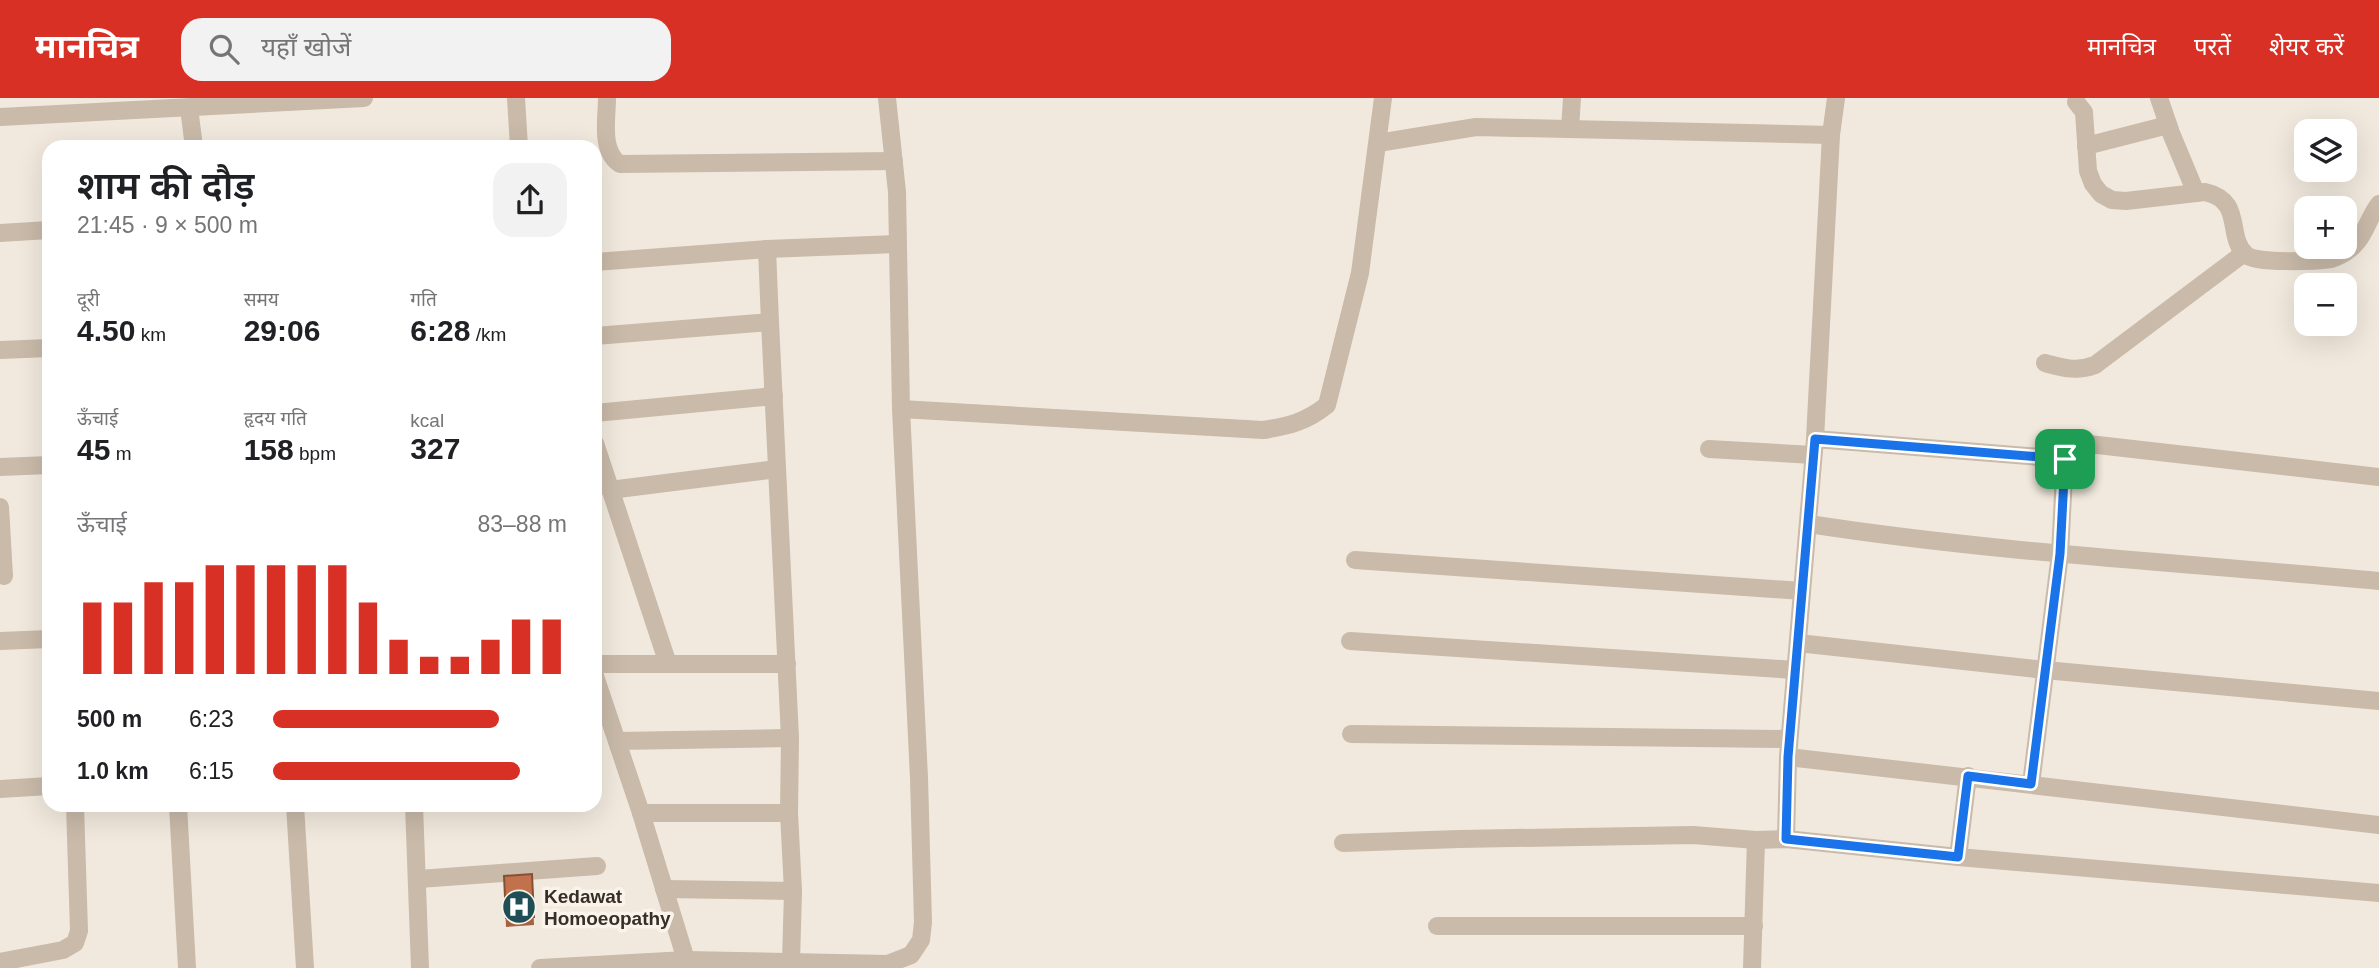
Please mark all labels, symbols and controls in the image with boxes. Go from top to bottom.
search box [181,18,671,81]
text: मानचित्र [35,28,139,65]
icon: search [205,30,243,68]
text: यहाँ खोजें [261,32,351,62]
text: मानचित्र [2087,33,2156,60]
text: परतें [2194,33,2231,60]
text: शेयर करें [2269,33,2344,60]
map controls [2294,119,2357,336]
button: layers [2294,119,2357,182]
button: share [493,163,567,237]
text: शाम की दौड़ [77,165,255,207]
button: + [2294,196,2357,259]
text: 21:45 · 9 × 500 m [77,212,258,238]
button: − [2294,273,2357,336]
text: दूरी [77,289,100,310]
text: समय [244,289,279,310]
text: गति [410,289,437,310]
text: 4.50 [77,314,135,347]
text: 29:06 [244,314,320,347]
text: 6:28 [410,314,470,347]
text: km [135,324,166,345]
text: /km [470,324,506,345]
text: ऊँचाई [77,408,118,429]
text: हृदय गति [244,408,307,429]
text: kcal [410,410,444,431]
pin [2035,429,2095,489]
text: 327 [410,432,460,465]
text: 45 [77,433,110,466]
text: 158 [244,433,294,466]
icon: arrive [2046,440,2084,478]
text: m [110,443,131,464]
text: bpm [294,443,336,464]
text: ऊँचाई [77,511,127,537]
text: 83–88 m [477,511,567,537]
text: 500 m [77,706,142,732]
text: 6:23 [189,706,234,732]
text: 1.0 km [77,758,149,784]
text: 6:15 [189,758,234,784]
place label: Kedawat Homoeopathy [544,886,671,929]
hospital icon: Kedawat Homoeopathy [500,888,538,926]

